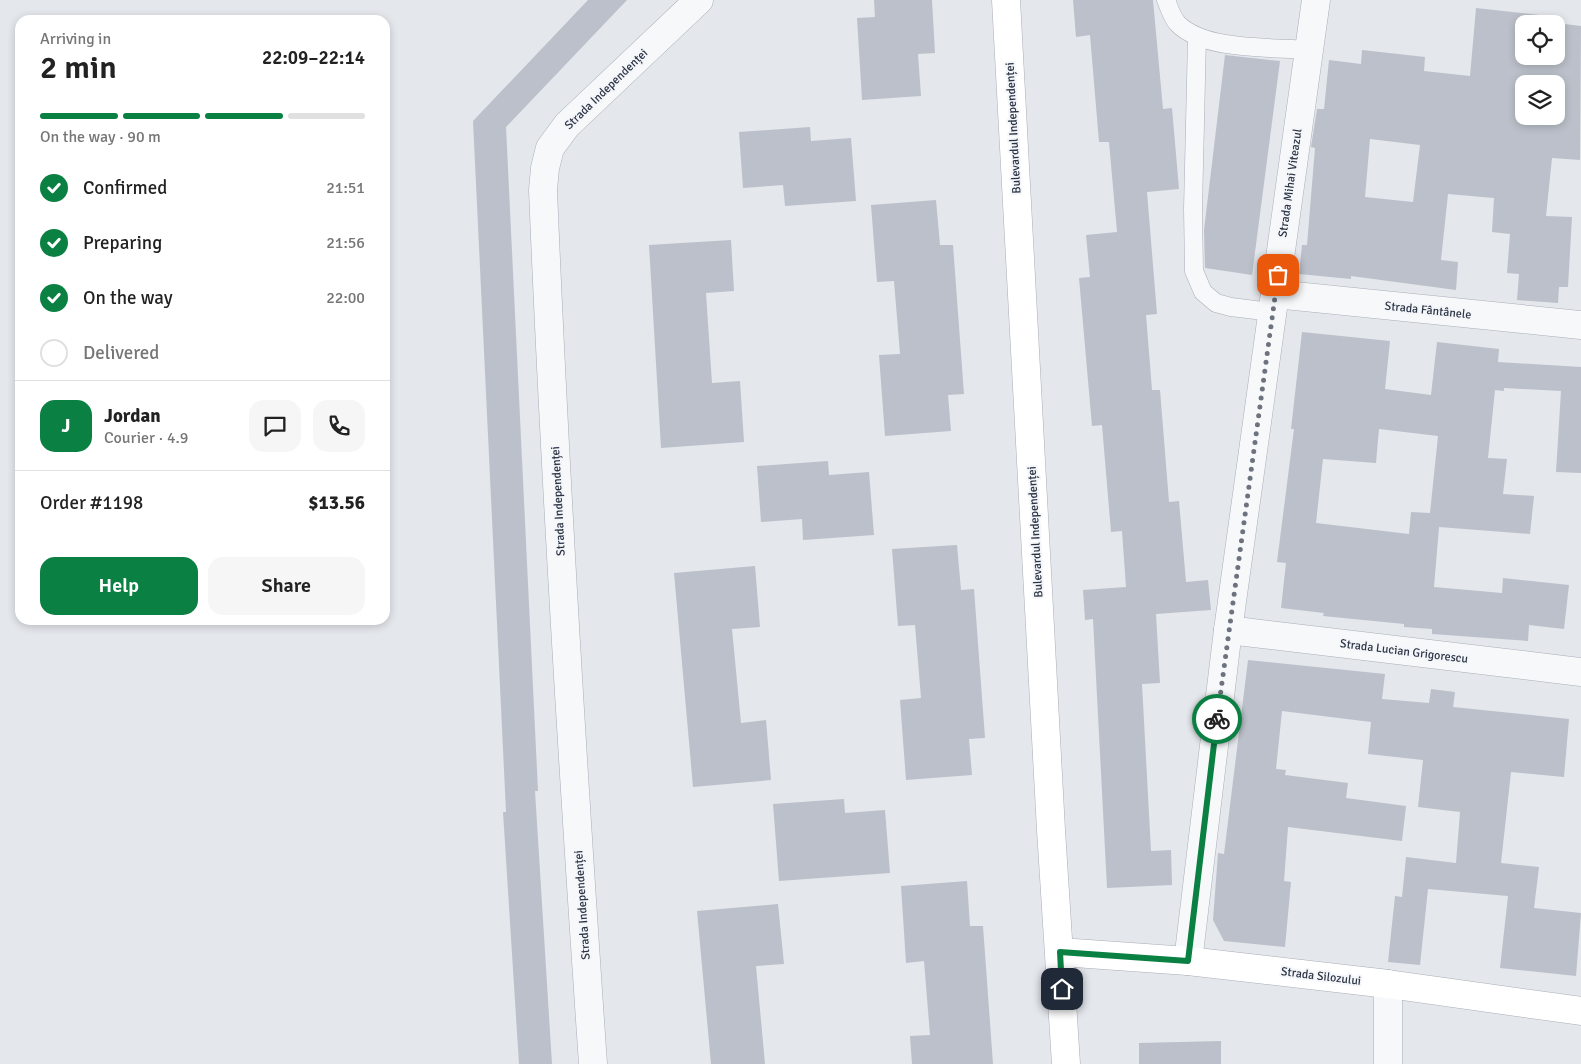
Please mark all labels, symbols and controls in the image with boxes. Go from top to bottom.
map controls [1515,15,1565,125]
button: locate [1515,15,1565,65]
text: Arriving in [40,29,111,49]
text: 22:09–22:14 [262,46,365,70]
street label: Strada Independenței [562,46,651,133]
text: 2 min [40,48,117,87]
street label: Bulevardul Independenței [1003,62,1024,194]
button: layers [1515,75,1565,125]
text: On the way · 90 m [40,127,161,147]
street label: Strada Mihai Viteazul [1275,127,1306,238]
icon: check [40,174,68,202]
text: Confirmed [83,176,167,200]
text: 21:51 [326,178,365,198]
icon: check [40,229,68,257]
text: Preparing [83,231,162,255]
text: 21:56 [326,233,365,253]
pin [1257,254,1299,296]
icon: bag [1264,261,1292,289]
icon: check [40,284,68,312]
text: On the way [83,286,173,310]
text: 22:00 [326,288,365,308]
street label: Strada Fântânele [1384,298,1472,323]
text: Delivered [83,341,159,365]
button: chat [249,400,301,452]
button: phone [313,400,365,452]
text: Jordan [104,404,161,428]
text: J [62,414,70,438]
text: Courier · 4.9 [104,428,188,448]
street label: Strada Independenței [548,446,569,556]
street label: Bulevardul Independenței [1025,466,1046,598]
text: Order #1198 [40,491,143,515]
text: $13.56 [308,491,365,515]
button: Help [40,557,198,615]
button: Share [208,557,365,615]
street label: Strada Lucian Grigorescu [1339,636,1469,667]
courier [1192,694,1242,744]
icon: bike [1203,705,1231,733]
street label: Strada Independenței [571,850,594,960]
street label: Strada Silozului [1280,964,1362,989]
pin [1041,968,1083,1010]
icon: home [1048,975,1076,1003]

